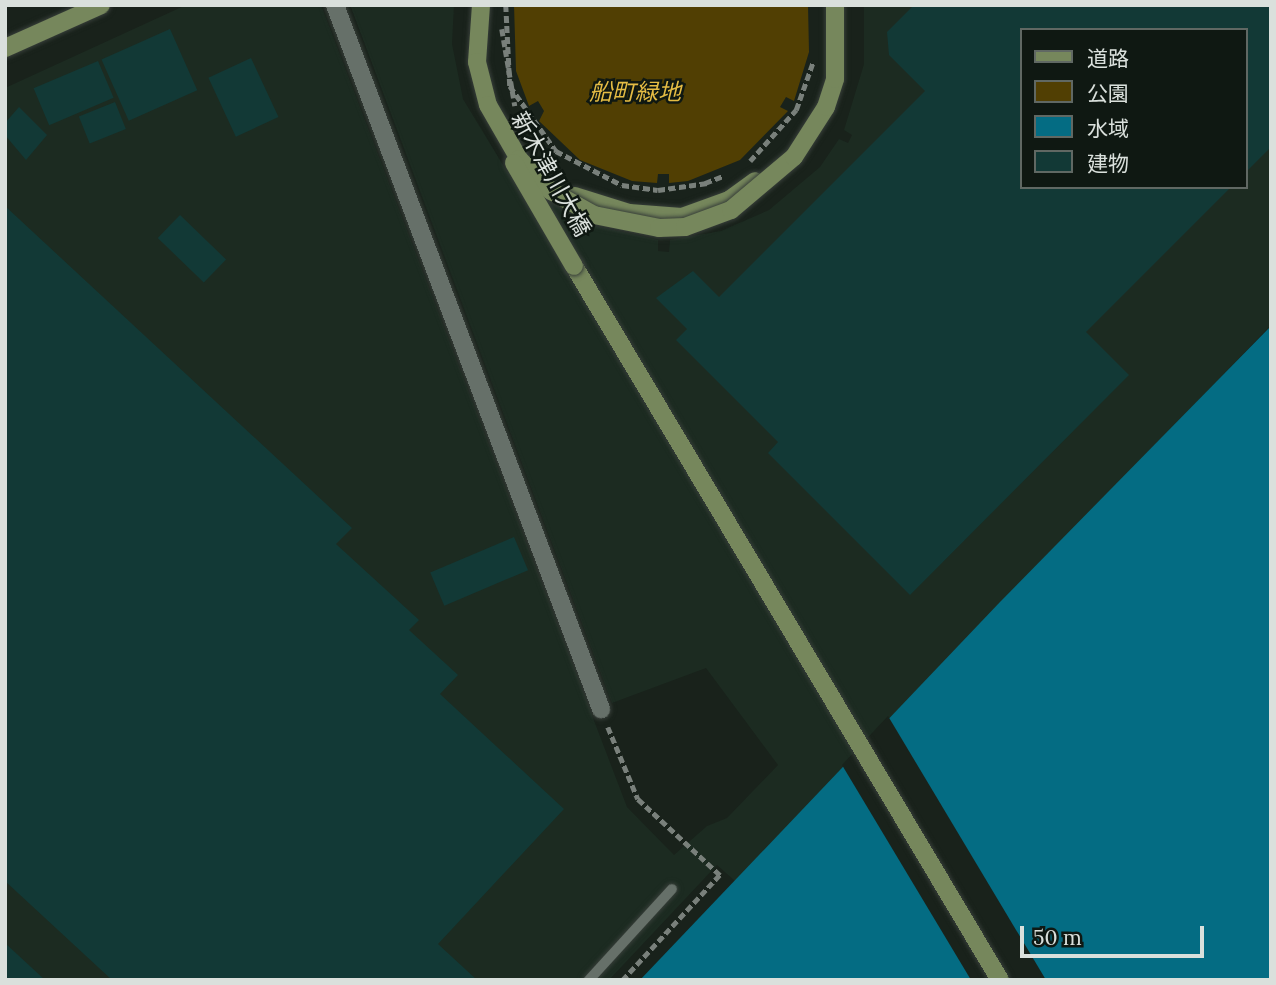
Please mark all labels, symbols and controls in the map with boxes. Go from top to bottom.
legend [1020,28,1248,189]
text: 道路 [1087,45,1129,72]
park label: 船町緑地 [589,78,681,106]
text: 公園 [1087,80,1129,107]
street label: 新木津川大橋 [505,107,597,241]
text: 水域 [1087,115,1129,142]
text: 建物 [1087,150,1129,177]
scale bar [1024,912,1208,956]
text: 50 m [1033,924,1082,951]

